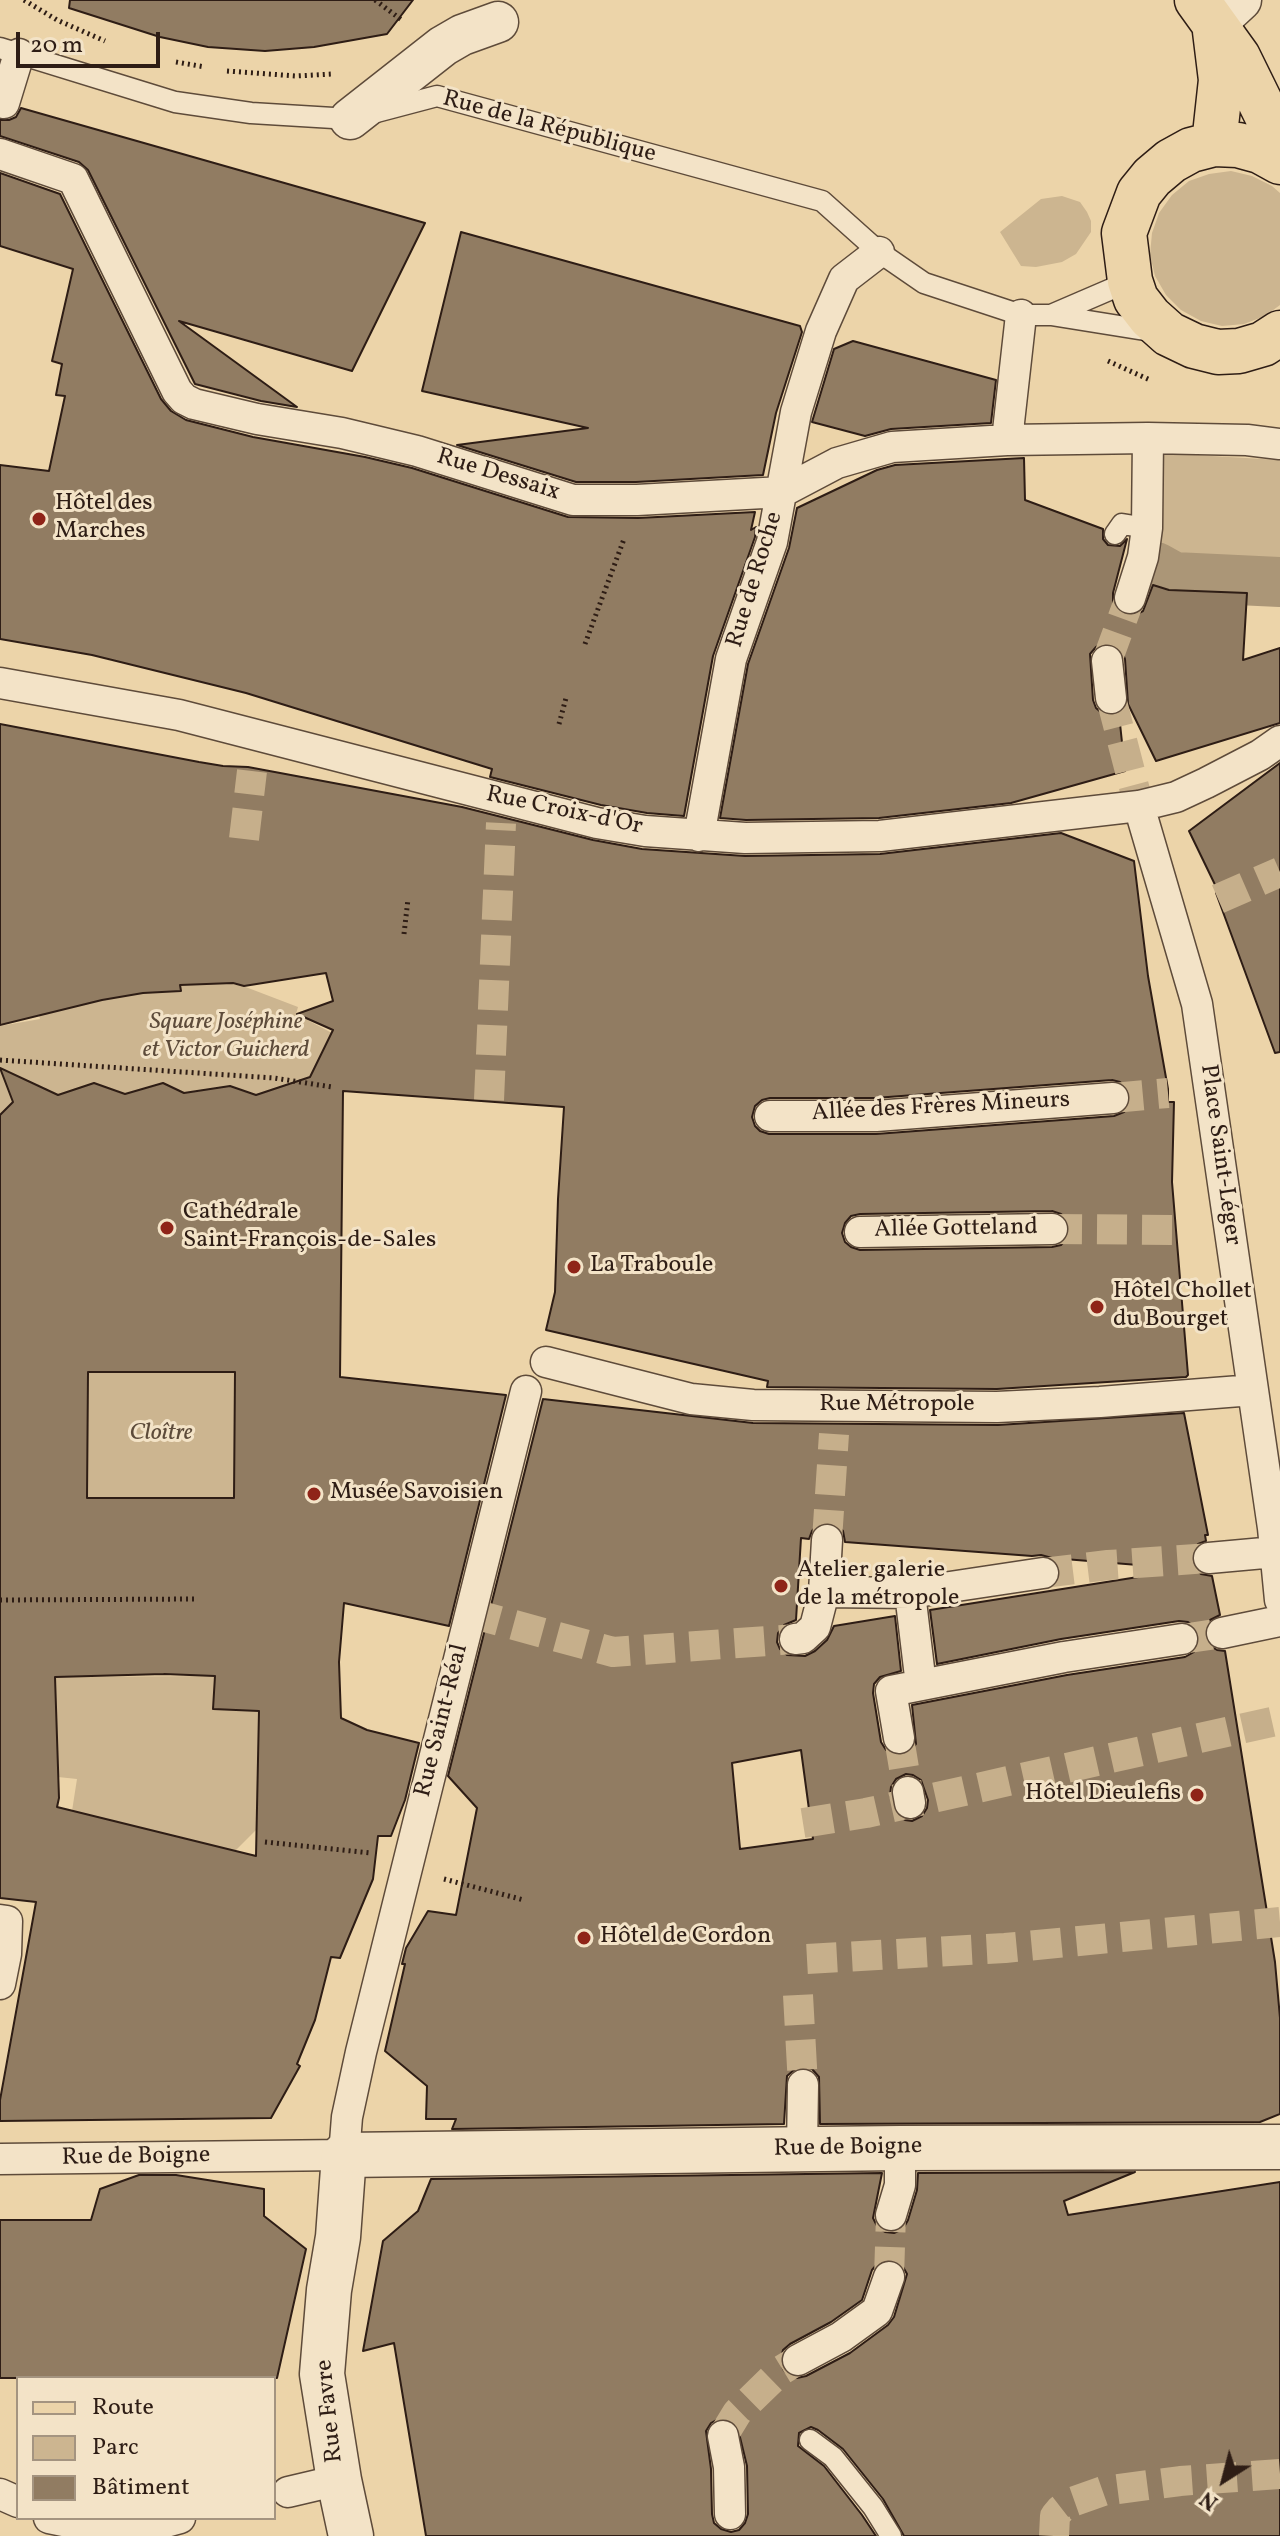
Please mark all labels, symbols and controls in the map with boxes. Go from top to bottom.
scale bar [20,16,164,66]
text: 20 m [30,29,83,63]
street label: Rue de la République [439,86,659,170]
street label: Rue Dessaix [433,444,563,508]
place label: Hôtel des Marches [55,491,153,547]
street label: Rue de Roche [722,509,790,651]
marker: Hôtel des Marches [30,510,48,528]
street label: Rue Croix-d'Or [483,781,645,843]
park label: Square Joséphine et Victor Guicherd [143,1010,309,1066]
street label: Place Saint-Léger [1192,1063,1246,1247]
street label: Allée des Frères Mineurs [811,1087,1071,1129]
place label: Cathédrale Saint-François-de-Sales [183,1200,436,1256]
street label: Allée Gotteland [874,1214,1038,1246]
marker: Cathédrale Saint-François-de-Sales [158,1219,176,1237]
place label: La Traboule [590,1253,713,1281]
marker: La Traboule [565,1258,583,1276]
place label: Hôtel Chollet du Bourget [1113,1279,1252,1335]
marker: Hôtel Chollet du Bourget [1088,1298,1106,1316]
street label: Rue Métropole [819,1392,975,1420]
park label: Cloître [130,1421,192,1449]
place label: Musée Savoisien [330,1480,503,1508]
marker: Musée Savoisien [305,1485,323,1503]
place label: Atelier galerie de la métropole [797,1558,959,1614]
marker: Atelier galerie de la métropole [772,1577,790,1595]
street label: Rue Saint-Réal [410,1642,476,1800]
place label: Hôtel Dieulefis [1025,1781,1181,1809]
marker: Hôtel Dieulefis [1188,1786,1206,1804]
place label: Hôtel de Cordon [600,1924,771,1952]
marker: Hôtel de Cordon [575,1929,593,1947]
street label: Rue de Boigne [773,2133,923,2165]
street label: Rue de Boigne [61,2142,211,2174]
street label: Rue Favre [311,2358,351,2464]
legend [16,2376,276,2520]
text: Route [92,2391,154,2425]
text: Parc [92,2431,139,2465]
north arrow [1184,2440,1264,2520]
text: Bâtiment [92,2471,190,2505]
text: N [1194,2483,1225,2517]

